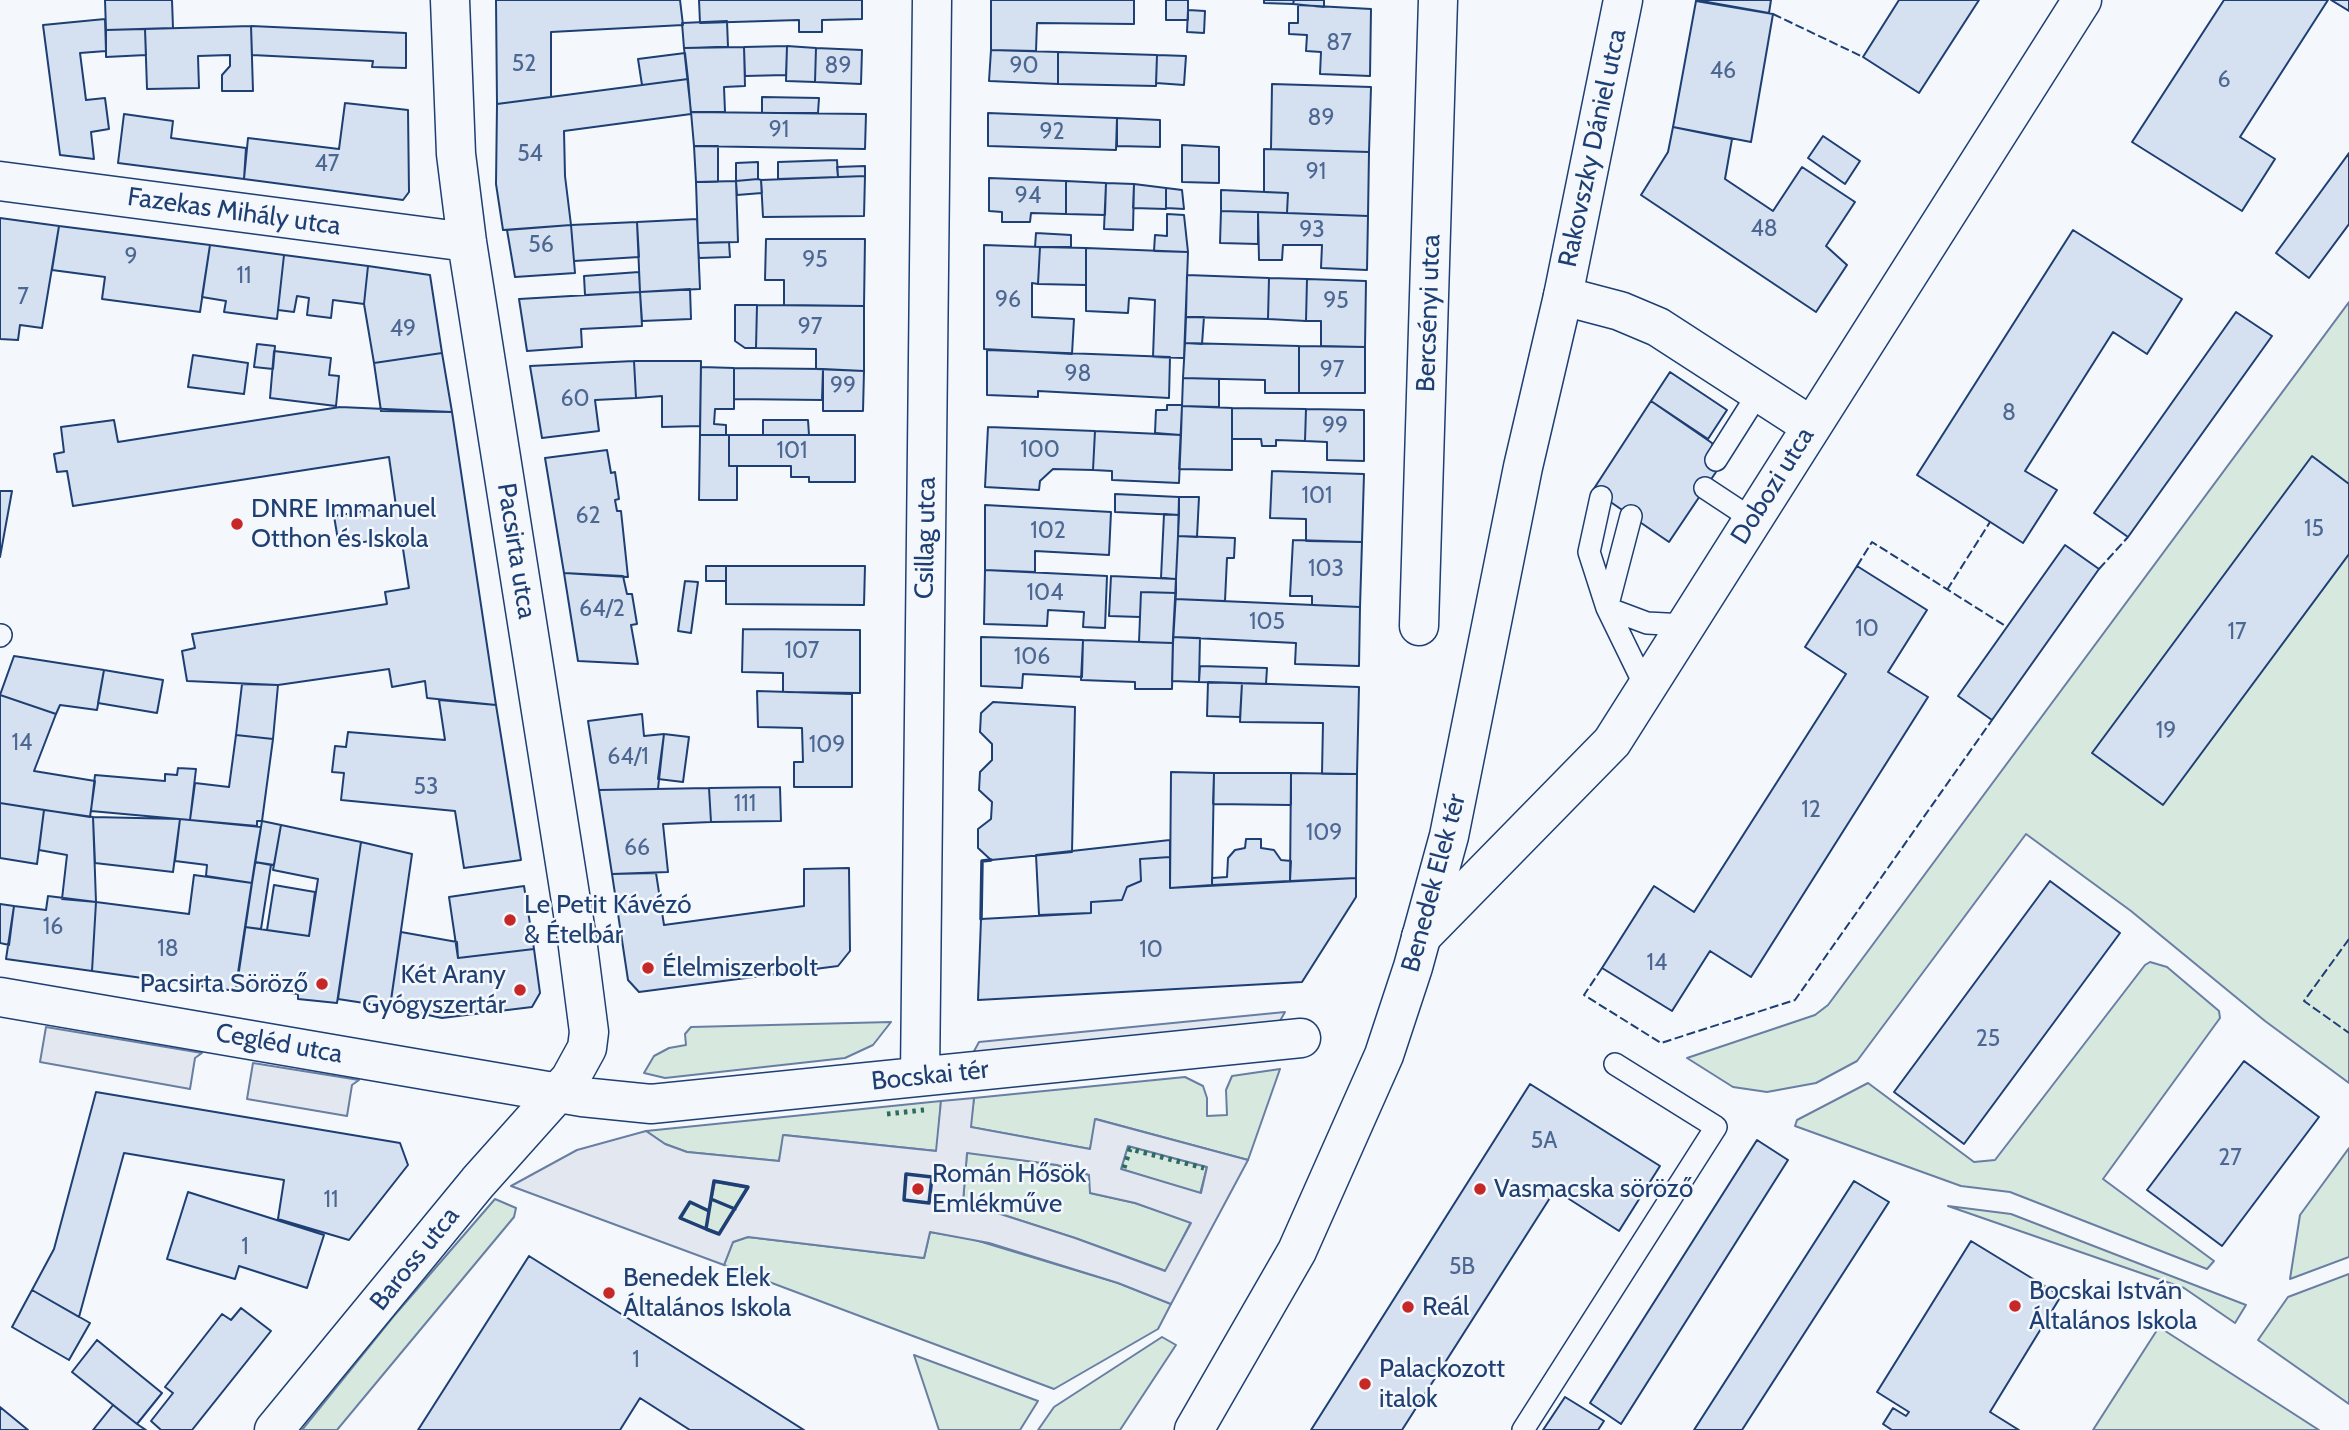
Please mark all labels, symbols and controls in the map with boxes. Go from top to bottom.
street label: Rakovszky Dániel utca [1553,26,1633,270]
house number: 87 [1326,29,1352,57]
house number: 52 [512,50,536,78]
house number: 89 [824,52,852,80]
house number: 90 [1009,52,1039,80]
house number: 46 [1710,57,1736,85]
house number: 6 [2217,66,2231,94]
house number: 89 [1307,104,1335,132]
house number: 91 [769,116,789,144]
house number: 92 [1039,118,1065,146]
house number: 54 [517,140,543,168]
house number: 47 [315,150,339,178]
house number: 91 [1306,158,1326,186]
street label: Fazekas Mihály utca [125,182,343,242]
house number: 94 [1015,182,1041,210]
house number: 48 [1750,215,1778,243]
house number: 93 [1299,216,1325,244]
house number: 56 [528,231,554,259]
street label: Bercsényi utca [1411,234,1447,392]
house number: 9 [124,243,138,271]
house number: 95 [802,246,828,274]
house number: 11 [237,262,251,290]
house number: 7 [17,283,29,311]
house number: 96 [995,286,1021,314]
house number: 95 [1323,287,1349,315]
house number: 97 [798,313,822,341]
house number: 49 [390,315,416,343]
house number: 97 [1320,356,1344,384]
house number: 98 [1064,360,1092,388]
house number: 99 [830,372,856,400]
house number: 60 [560,385,590,413]
house number: 8 [2002,399,2016,427]
house number: 99 [1322,412,1348,440]
street label: Dobozi utca [1725,422,1821,550]
house number: 100 [1020,436,1060,464]
house number: 101 [776,437,808,465]
street label: Csillag utca [909,477,943,599]
street label: Pacsirta utca [490,481,542,621]
house number: 101 [1301,482,1333,510]
place label: DNRE Immanuel Otthon és Iskola [251,493,436,554]
house number: 62 [575,502,601,530]
house number: 15 [2304,515,2324,543]
marker: DNRE Immanuel Otthon és Iskola [229,516,245,532]
house number: 102 [1030,517,1066,545]
house number: 103 [1308,555,1344,583]
house number: 104 [1027,579,1063,607]
house number: 64/2 [579,595,625,623]
house number: 105 [1249,608,1285,636]
house number: 10 [1855,615,1879,643]
house number: 17 [2227,618,2247,646]
house number: 107 [785,637,819,665]
house number: 106 [1014,643,1050,671]
house number: 19 [2156,717,2176,745]
house number: 14 [12,729,32,757]
house number: 109 [809,731,845,759]
house number: 64/1 [607,743,649,771]
house number: 53 [414,773,438,801]
house number: 111 [734,790,756,818]
street label: Benedek Elek tér [1395,790,1473,976]
house number: 12 [1801,796,1821,824]
house number: 109 [1306,819,1342,847]
house number: 66 [624,834,650,862]
place label: Le Petit Kávézó & Ételbár [524,889,692,950]
marker: Le Petit Kávézó & Ételbár [502,912,518,928]
house number: 16 [43,913,63,941]
house number: 18 [157,935,179,963]
house number: 10 [1139,936,1163,964]
house number: 14 [1647,949,1667,977]
place label: Élelmiszerbolt [662,952,818,984]
place label: Két Arany Gyógyszertár [362,959,506,1020]
marker: Élelmiszerbolt [640,960,656,976]
place label: Pacsirta Söröző [140,968,308,1000]
marker: Pacsirta Söröző [314,976,330,992]
marker: Két Arany Gyógyszertár [512,982,528,998]
street label: Cegléd utca [213,1018,345,1070]
house number: 25 [1976,1025,2000,1053]
street label: Bocskai tér [870,1054,990,1098]
house number: 5A [1531,1127,1557,1155]
house number: 27 [2218,1144,2242,1172]
place label: Román Hősök Emlékműve [932,1158,1087,1220]
place label: Vasmacska söröző [1494,1173,1693,1205]
marker: Román Hősök Emlékműve [910,1181,926,1197]
marker: Vasmacska söröző [1472,1181,1488,1197]
house number: 11 [324,1186,338,1214]
street label: Baross utca [364,1201,466,1317]
house number: 1 [241,1233,249,1261]
house number: 5B [1449,1253,1475,1281]
place label: Benedek Elek Általános Iskola [623,1262,791,1324]
place label: Bocskai István Általános Iskola [2029,1275,2197,1336]
marker: Benedek Elek Általános Iskola [601,1285,617,1301]
place label: Reál [1422,1291,1469,1323]
marker: Bocskai István Általános Iskola [2007,1298,2023,1314]
marker: Reál [1400,1299,1416,1315]
house number: 1 [632,1346,640,1374]
place label: Palackozott italok [1379,1353,1505,1414]
marker: Palackozott italok [1357,1376,1373,1392]

